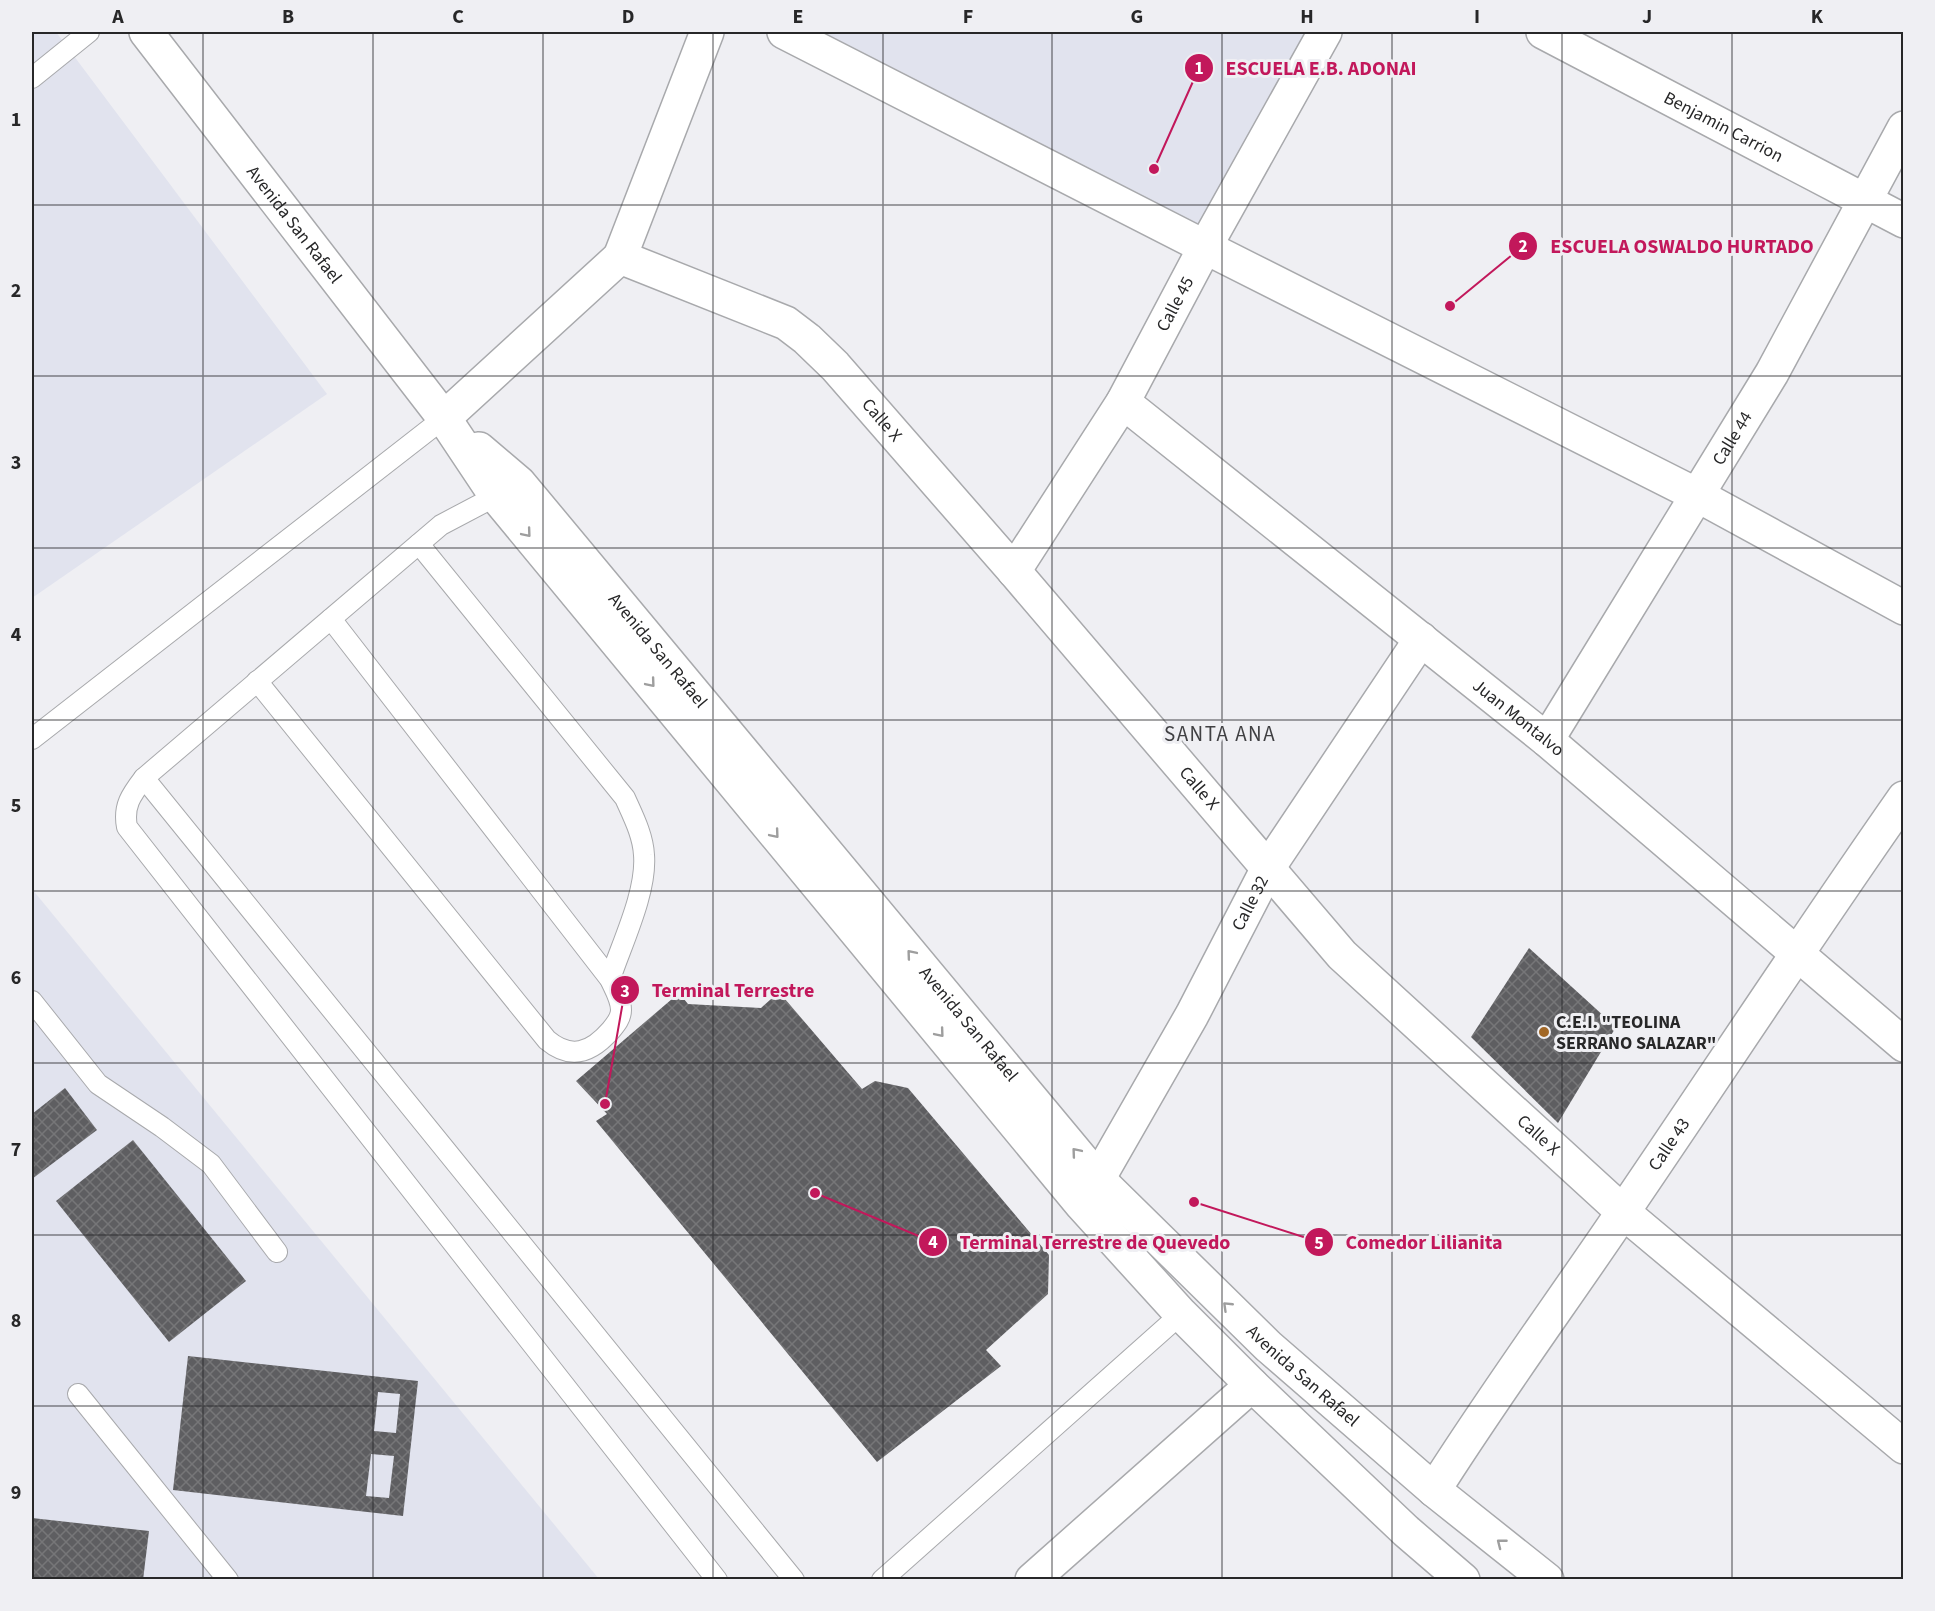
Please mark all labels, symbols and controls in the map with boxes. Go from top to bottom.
text: A [111,3,124,31]
text: B [282,3,294,31]
text: C [452,3,464,31]
text: D [622,3,634,31]
text: E [793,3,803,31]
text: F [963,3,973,31]
text: G [1131,3,1143,31]
text: H [1300,3,1314,31]
text: I [1474,3,1480,31]
text: J [1642,3,1652,31]
text: K [1811,3,1824,31]
callout: ESCUELA E.B. ADONAI [1184,49,1429,87]
text: ESCUELA E.B. ADONAI [1226,55,1417,83]
text: 1 [1194,56,1204,81]
street label: Benjamin Carrion [1660,85,1788,168]
text: 1 [11,106,21,134]
street label: Avenida San Rafael [241,160,348,289]
callout: ESCUELA OSWALDO HURTADO [1508,227,1825,265]
text: ESCUELA OSWALDO HURTADO [1550,233,1814,261]
text: 2 [1518,234,1528,259]
street label: Calle 45 [1150,272,1200,336]
text: 2 [11,277,21,305]
street label: Calle X [856,393,908,447]
street label: Calle 44 [1706,406,1758,470]
text: 3 [11,449,21,477]
one-way arrow [520,526,531,537]
street label: Avenida San Rafael [603,587,713,713]
text: 4 [11,621,22,649]
street label: Juan Montalvo [1467,673,1570,762]
one-way arrow [644,677,655,688]
district label: SANTA ANA [1164,719,1276,749]
street label: Calle X [1174,761,1225,815]
text: 5 [11,792,21,820]
one-way arrow [768,827,779,838]
street label: Calle 32 [1225,871,1275,935]
one-way arrow [907,950,918,961]
street label: Avenida San Rafael [914,961,1024,1087]
text: 6 [11,964,21,992]
callout: Terminal Terrestre [610,971,826,1009]
text: Terminal Terrestre [652,977,814,1005]
text: 3 [620,979,630,1004]
place label: C.E.I. "TEOLINA SERRANO SALAZAR" [1556,1010,1717,1056]
marker: C.E.I. "TEOLINA SERRANO SALAZAR" [1537,1025,1551,1039]
one-way arrow [932,1026,943,1037]
street label: Calle X [1512,1109,1566,1161]
street label: Calle 43 [1642,1113,1696,1176]
text: 7 [11,1136,21,1164]
one-way arrow [1072,1148,1083,1159]
callout: Terminal Terrestre de Quevedo [918,1223,1243,1261]
callout: Comedor Lilianita [1304,1223,1515,1261]
text: Terminal Terrestre de Quevedo [960,1229,1230,1257]
text: Comedor Lilianita [1345,1229,1503,1257]
text: 4 [928,1230,938,1255]
text: 5 [1314,1231,1324,1256]
one-way arrow [1224,1302,1235,1313]
text: 8 [11,1307,21,1335]
street label: Avenida San Rafael [1241,1319,1365,1432]
text: 9 [11,1479,21,1507]
one-way arrow [1497,1540,1508,1551]

